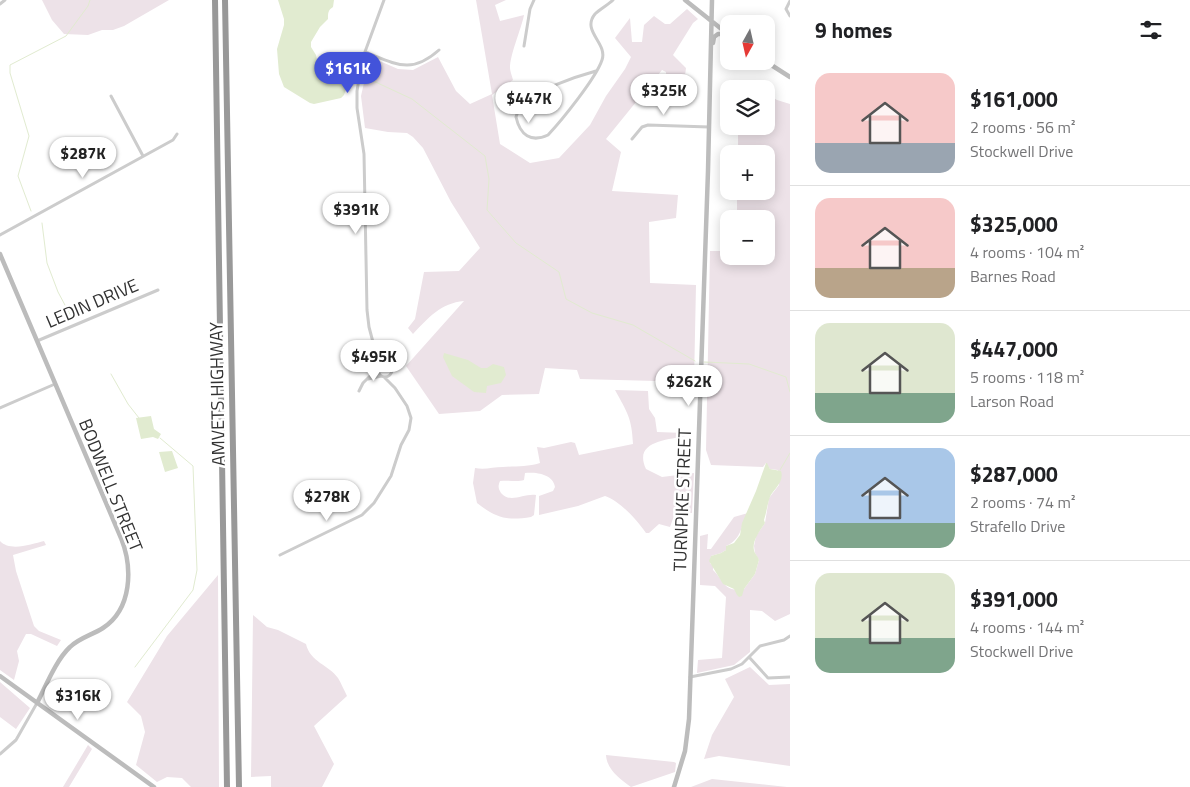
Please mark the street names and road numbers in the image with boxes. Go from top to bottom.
street label: LEDIN DRIVE [41,271,143,335]
street label: AMVETS HIGHWAY [202,321,232,466]
street label: BODWELL STREET [72,414,150,556]
street label: TURNPIKE STREET [666,427,698,572]

